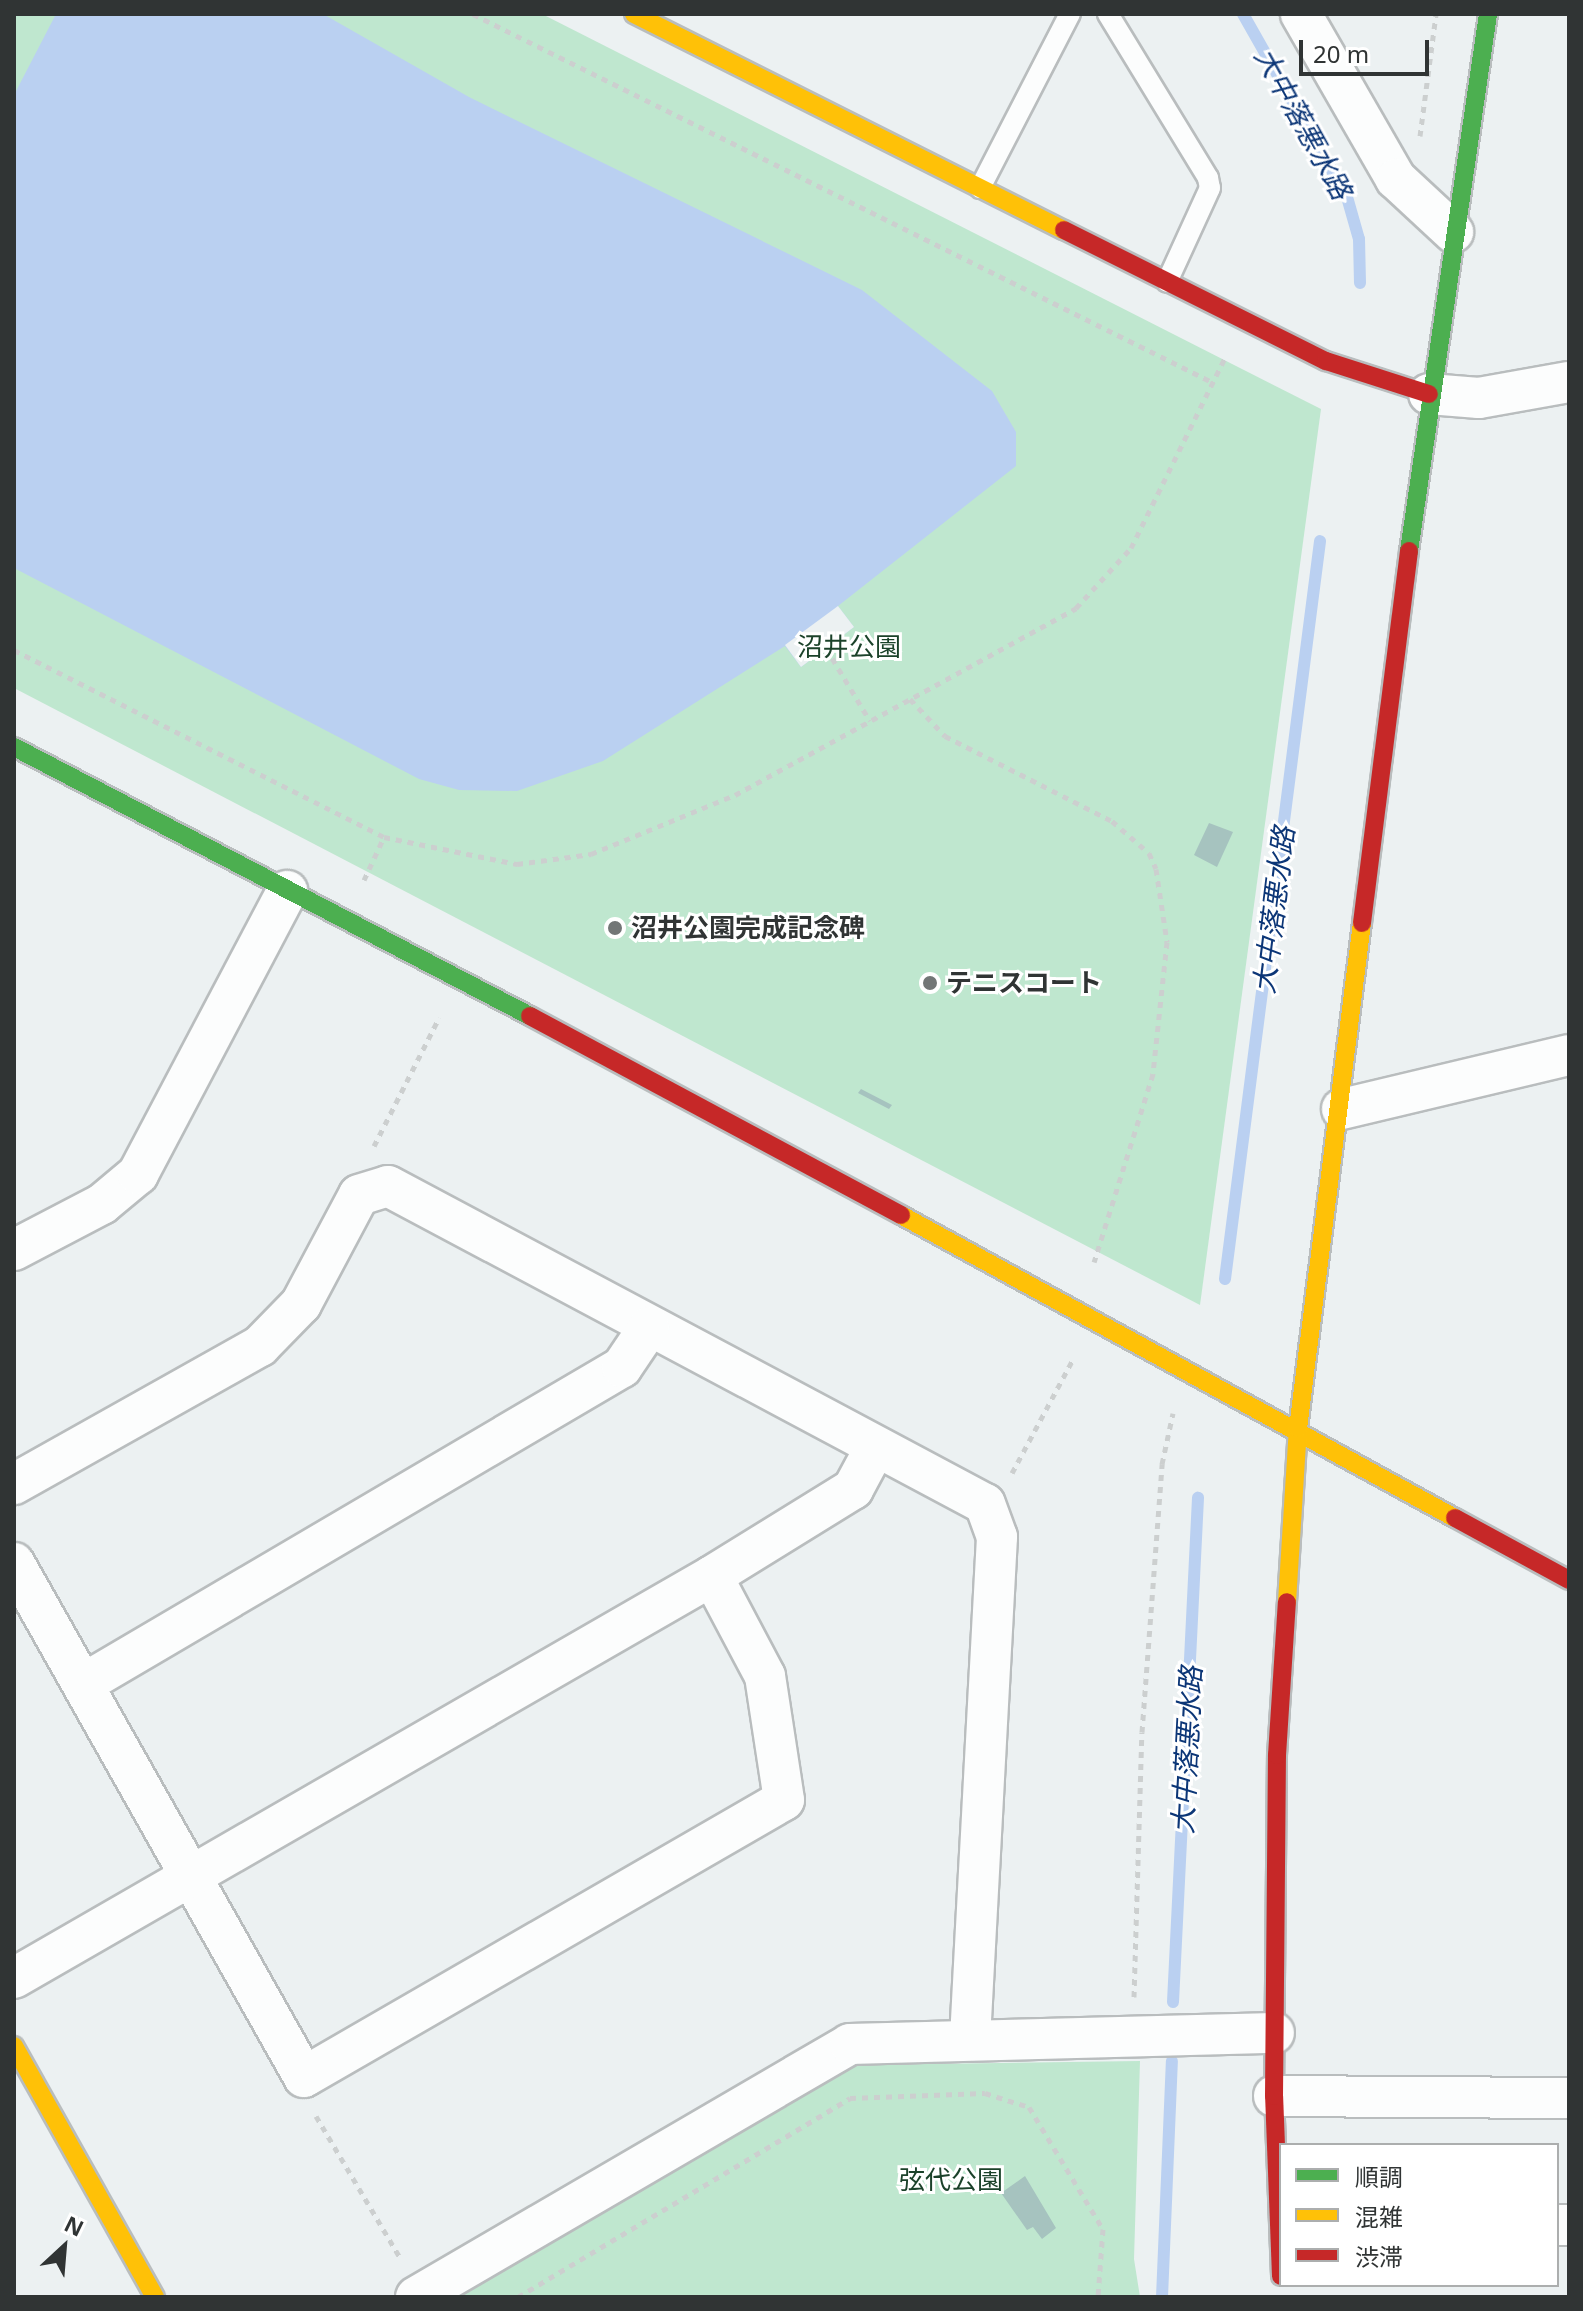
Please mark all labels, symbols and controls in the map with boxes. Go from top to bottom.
scale bar [1303,24,1433,74]
text: 20 m [1313,37,1369,70]
water label: 大中落悪水路 [1249,41,1359,205]
park label: 沼井公園 [797,631,901,663]
water label: 大中落悪水路 [1246,825,1300,995]
place label: 沼井公園完成記念碑 [631,912,865,944]
marker: 沼井公園完成記念碑 [606,919,624,937]
place label: テニスコート [946,967,1102,999]
marker: テニスコート [921,974,939,992]
water label: 大中落悪水路 [1165,1665,1207,1835]
legend [1279,2143,1559,2287]
text: 順調 [1355,2160,1403,2193]
park label: 弦代公園 [899,2164,1003,2196]
text: 混雑 [1355,2200,1403,2233]
north arrow [24,2207,104,2287]
text: N [60,2208,89,2243]
text: 渋滞 [1355,2240,1403,2273]

